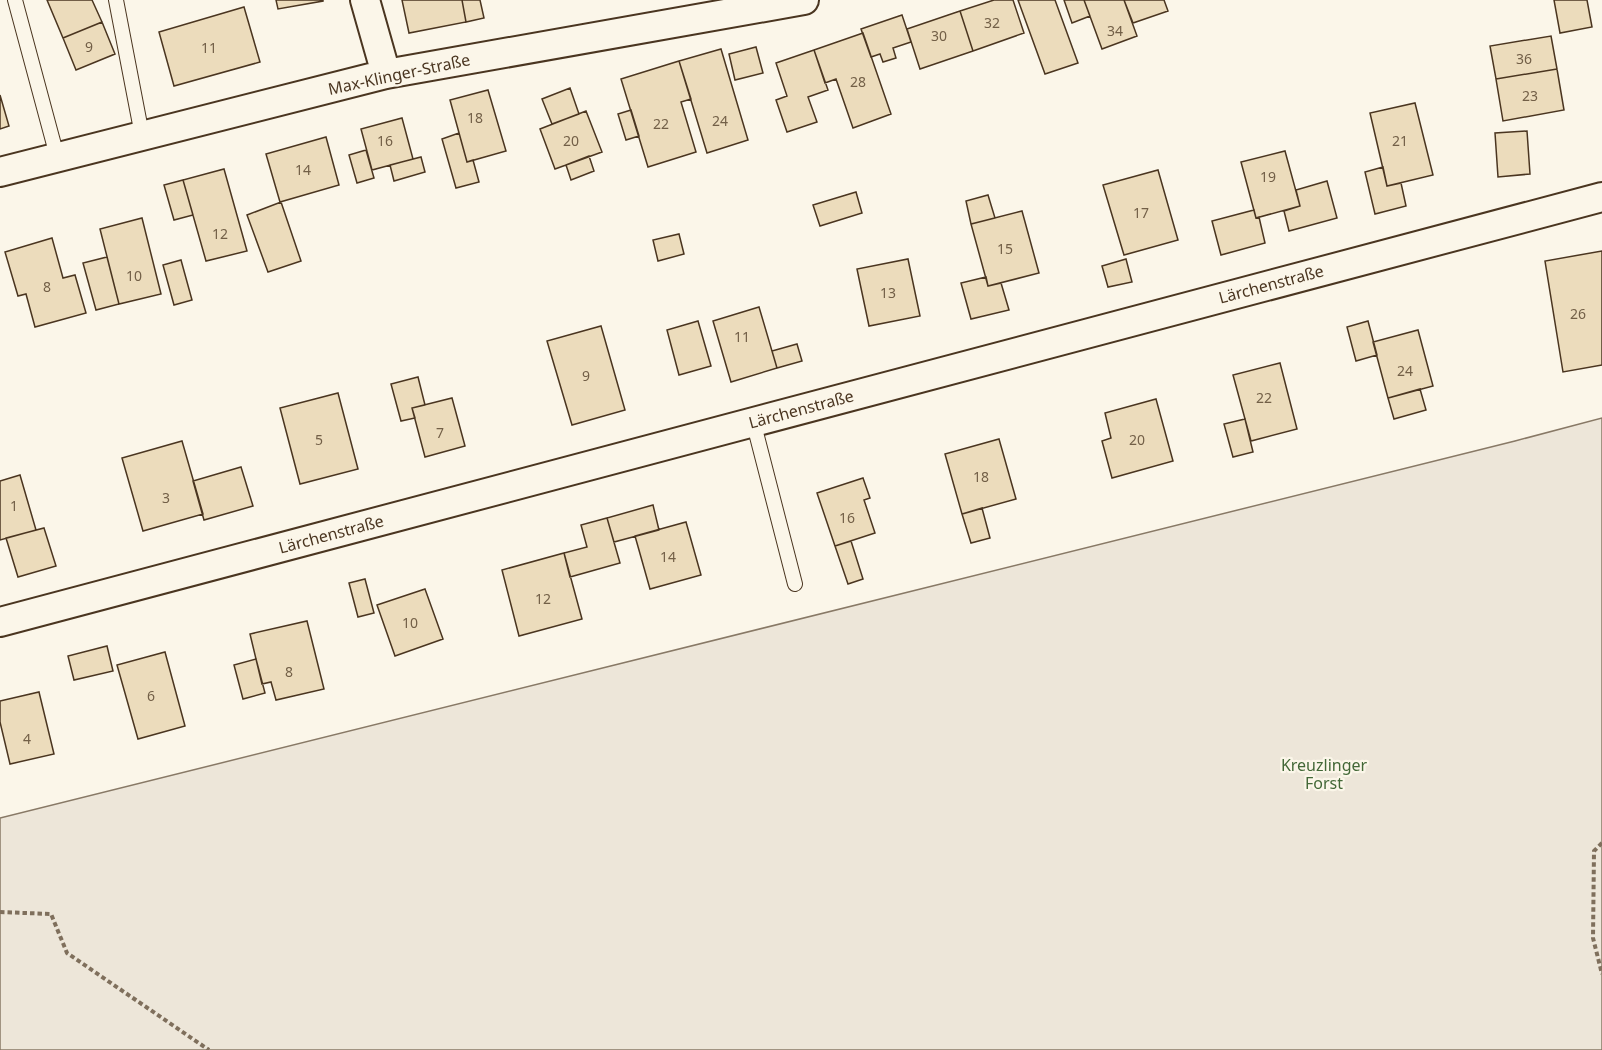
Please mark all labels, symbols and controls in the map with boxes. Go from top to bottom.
house number: 32 [984,13,1000,32]
house number: 34 [1107,21,1123,40]
house number: 30 [931,26,947,45]
house number: 9 [85,37,93,56]
house number: 11 [201,38,217,57]
street label: Max-Klinger-Straße [326,48,472,100]
house number: 36 [1516,49,1532,68]
house number: 28 [850,72,866,91]
house number: 23 [1522,86,1538,105]
house number: 18 [467,108,483,127]
house number: 24 [712,111,728,130]
house number: 22 [653,114,669,133]
house number: 16 [377,131,393,150]
house number: 20 [563,131,579,150]
house number: 21 [1392,131,1408,150]
house number: 14 [295,160,311,179]
house number: 19 [1260,167,1276,186]
house number: 17 [1133,203,1149,222]
house number: 12 [212,224,228,243]
house number: 15 [997,239,1013,258]
street label: Lärchenstraße [1216,259,1326,309]
house number: 10 [126,266,142,285]
house number: 8 [43,277,51,296]
house number: 13 [880,283,896,302]
house number: 26 [1570,304,1586,323]
house number: 11 [734,327,750,346]
house number: 24 [1397,361,1413,380]
house number: 9 [582,366,590,385]
street label: Lärchenstraße [746,384,856,434]
house number: 22 [1256,388,1272,407]
house number: 7 [436,423,444,442]
house number: 5 [315,430,323,449]
house number: 20 [1129,430,1145,449]
house number: 18 [973,467,989,486]
house number: 3 [162,488,170,507]
house number: 1 [10,496,18,515]
house number: 16 [839,508,855,527]
street label: Lärchenstraße [276,509,386,559]
house number: 14 [660,547,676,566]
house number: 12 [535,589,551,608]
house number: 10 [402,613,418,632]
house number: 8 [285,662,293,681]
house number: 6 [147,686,155,705]
house number: 4 [23,729,31,748]
park label: Kreuzlinger Forst [1281,754,1368,794]

